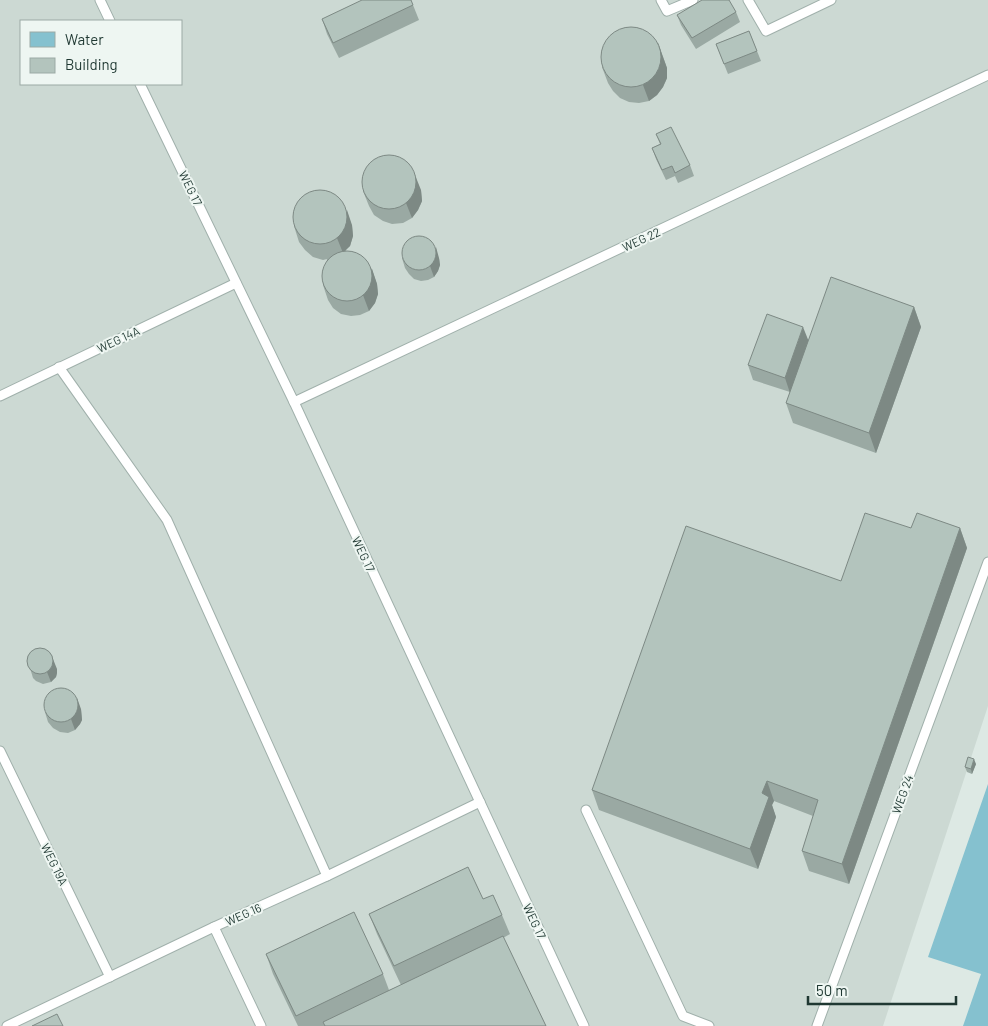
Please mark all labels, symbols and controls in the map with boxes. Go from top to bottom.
legend [20,20,182,85]
text: Water [65,30,104,48]
text: Building [65,55,118,73]
street label: WEG 17 [177,168,206,208]
street label: WEG 22 [620,224,662,254]
street label: WEG 14A [94,323,142,355]
street label: WEG 17 [350,534,378,574]
street label: WEG 24 [889,773,915,815]
street label: WEG 19A [39,841,71,887]
street label: WEG 16 [223,900,263,928]
street label: WEG 17 [521,901,549,941]
scale bar [808,974,956,1006]
text: 50 m [816,981,848,999]

